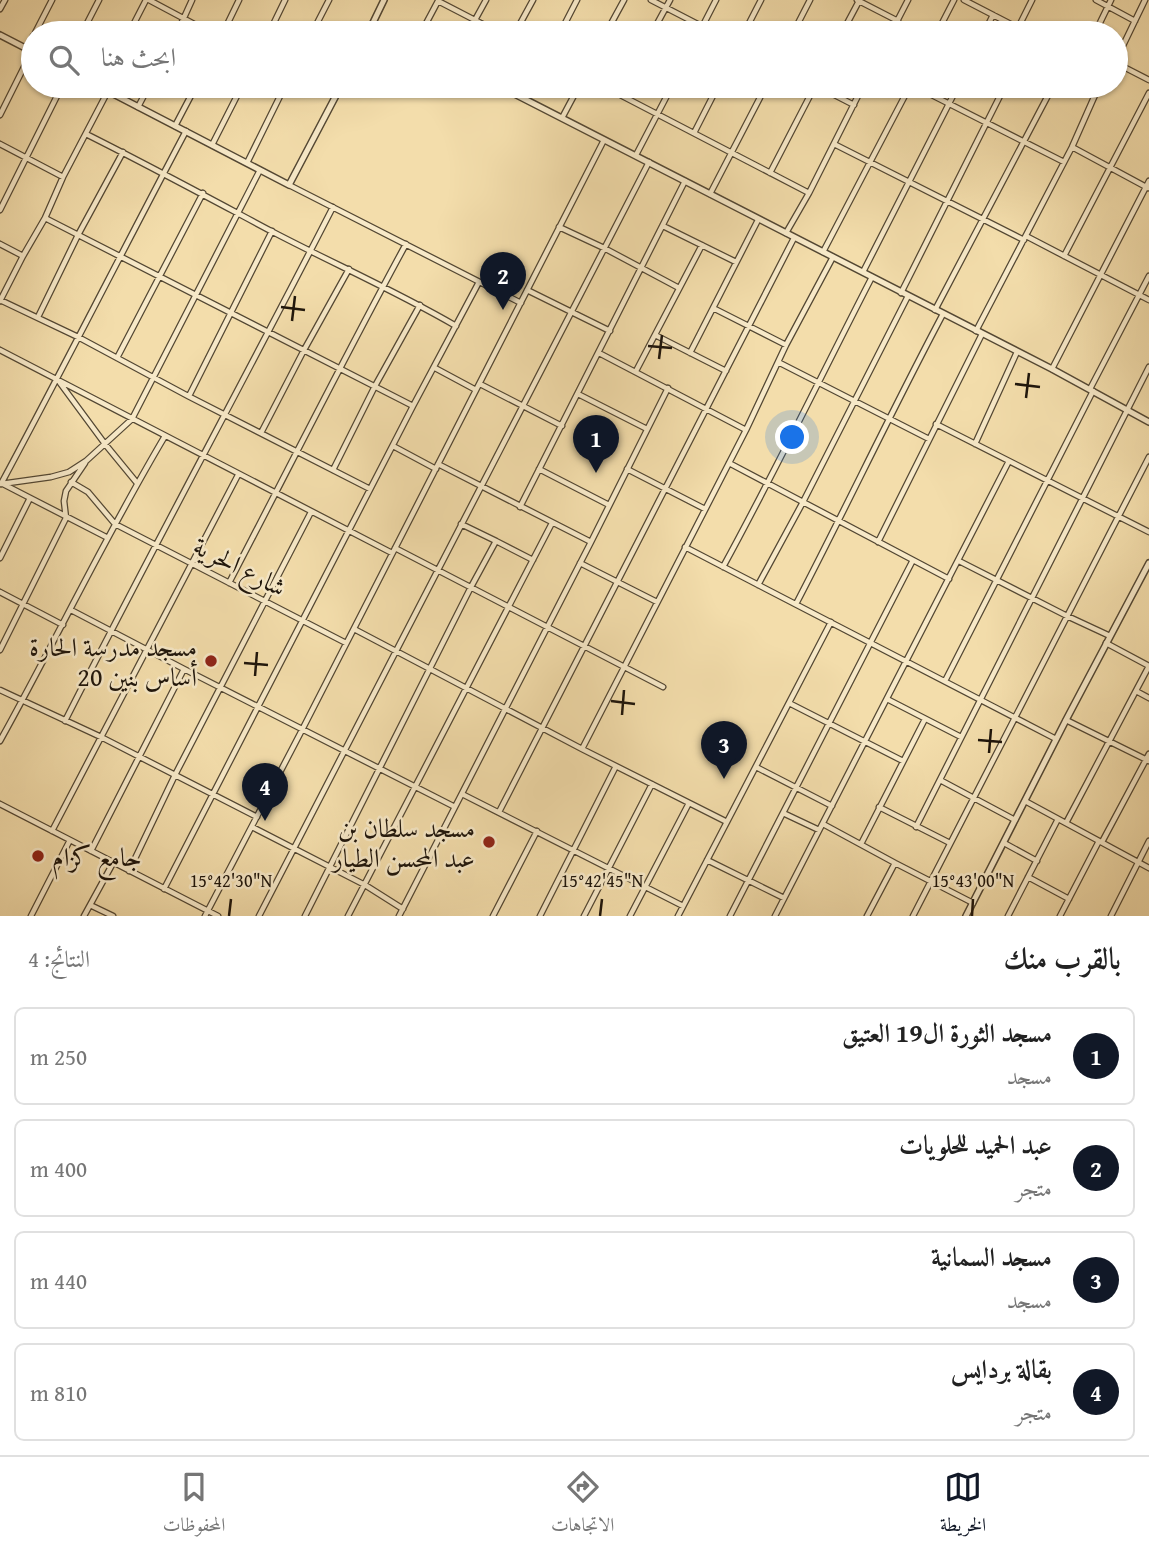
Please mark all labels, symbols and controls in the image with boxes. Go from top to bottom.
search box [21,21,1128,98]
text: ابحث هنا [101,37,176,76]
icon: search [45,41,83,79]
pin: 2 [480,252,526,310]
pin: 1 [573,415,619,473]
your location [775,420,809,454]
street label: شارع الحرية [185,526,293,609]
place label: مسجد مدرسة الحارة 20 أساس بنين [29,627,197,696]
marker: مسجد مدرسة الحارة 20 أساس بنين [203,653,219,669]
pin: 3 [701,721,747,779]
pin: 4 [242,763,288,821]
place label: مسجد سلطان بن عبد المحسن الطيار [330,808,475,877]
marker: مسجد سلطان بن عبد المحسن الطيار [481,834,497,850]
place label: جامع كزام [52,837,142,881]
marker: جامع كزام [30,848,46,864]
text: 15°42'30"N [190,867,273,894]
text: 15°42'45"N [561,867,644,894]
text: 15°43'00"N [932,867,1015,894]
text: بالقرب منك [1004,936,1121,980]
text: النتائج: 4 [28,942,90,975]
text: مسجد الثورة ال19 العتيق [842,1013,1052,1052]
text: 250 m [30,1040,87,1073]
text: 1 [1090,1040,1102,1073]
text: مسجد [1007,1059,1052,1092]
text: عبد الحميد للحلويات [899,1125,1052,1164]
text: 400 m [30,1152,87,1185]
text: 2 [1090,1152,1102,1185]
text: متجر [1016,1171,1052,1204]
text: مسجد السمانية [931,1237,1052,1276]
text: 440 m [30,1264,87,1297]
text: 3 [1090,1264,1102,1297]
text: مسجد [1007,1283,1052,1316]
text: بقالة بردايس [951,1349,1052,1388]
text: 810 m [30,1376,87,1409]
text: 4 [1090,1376,1102,1409]
text: متجر [1016,1395,1052,1428]
tab: المحفوظات [163,1468,225,1543]
tab: الاتجاهات [551,1468,614,1543]
tab: الخريطة [940,1468,986,1543]

